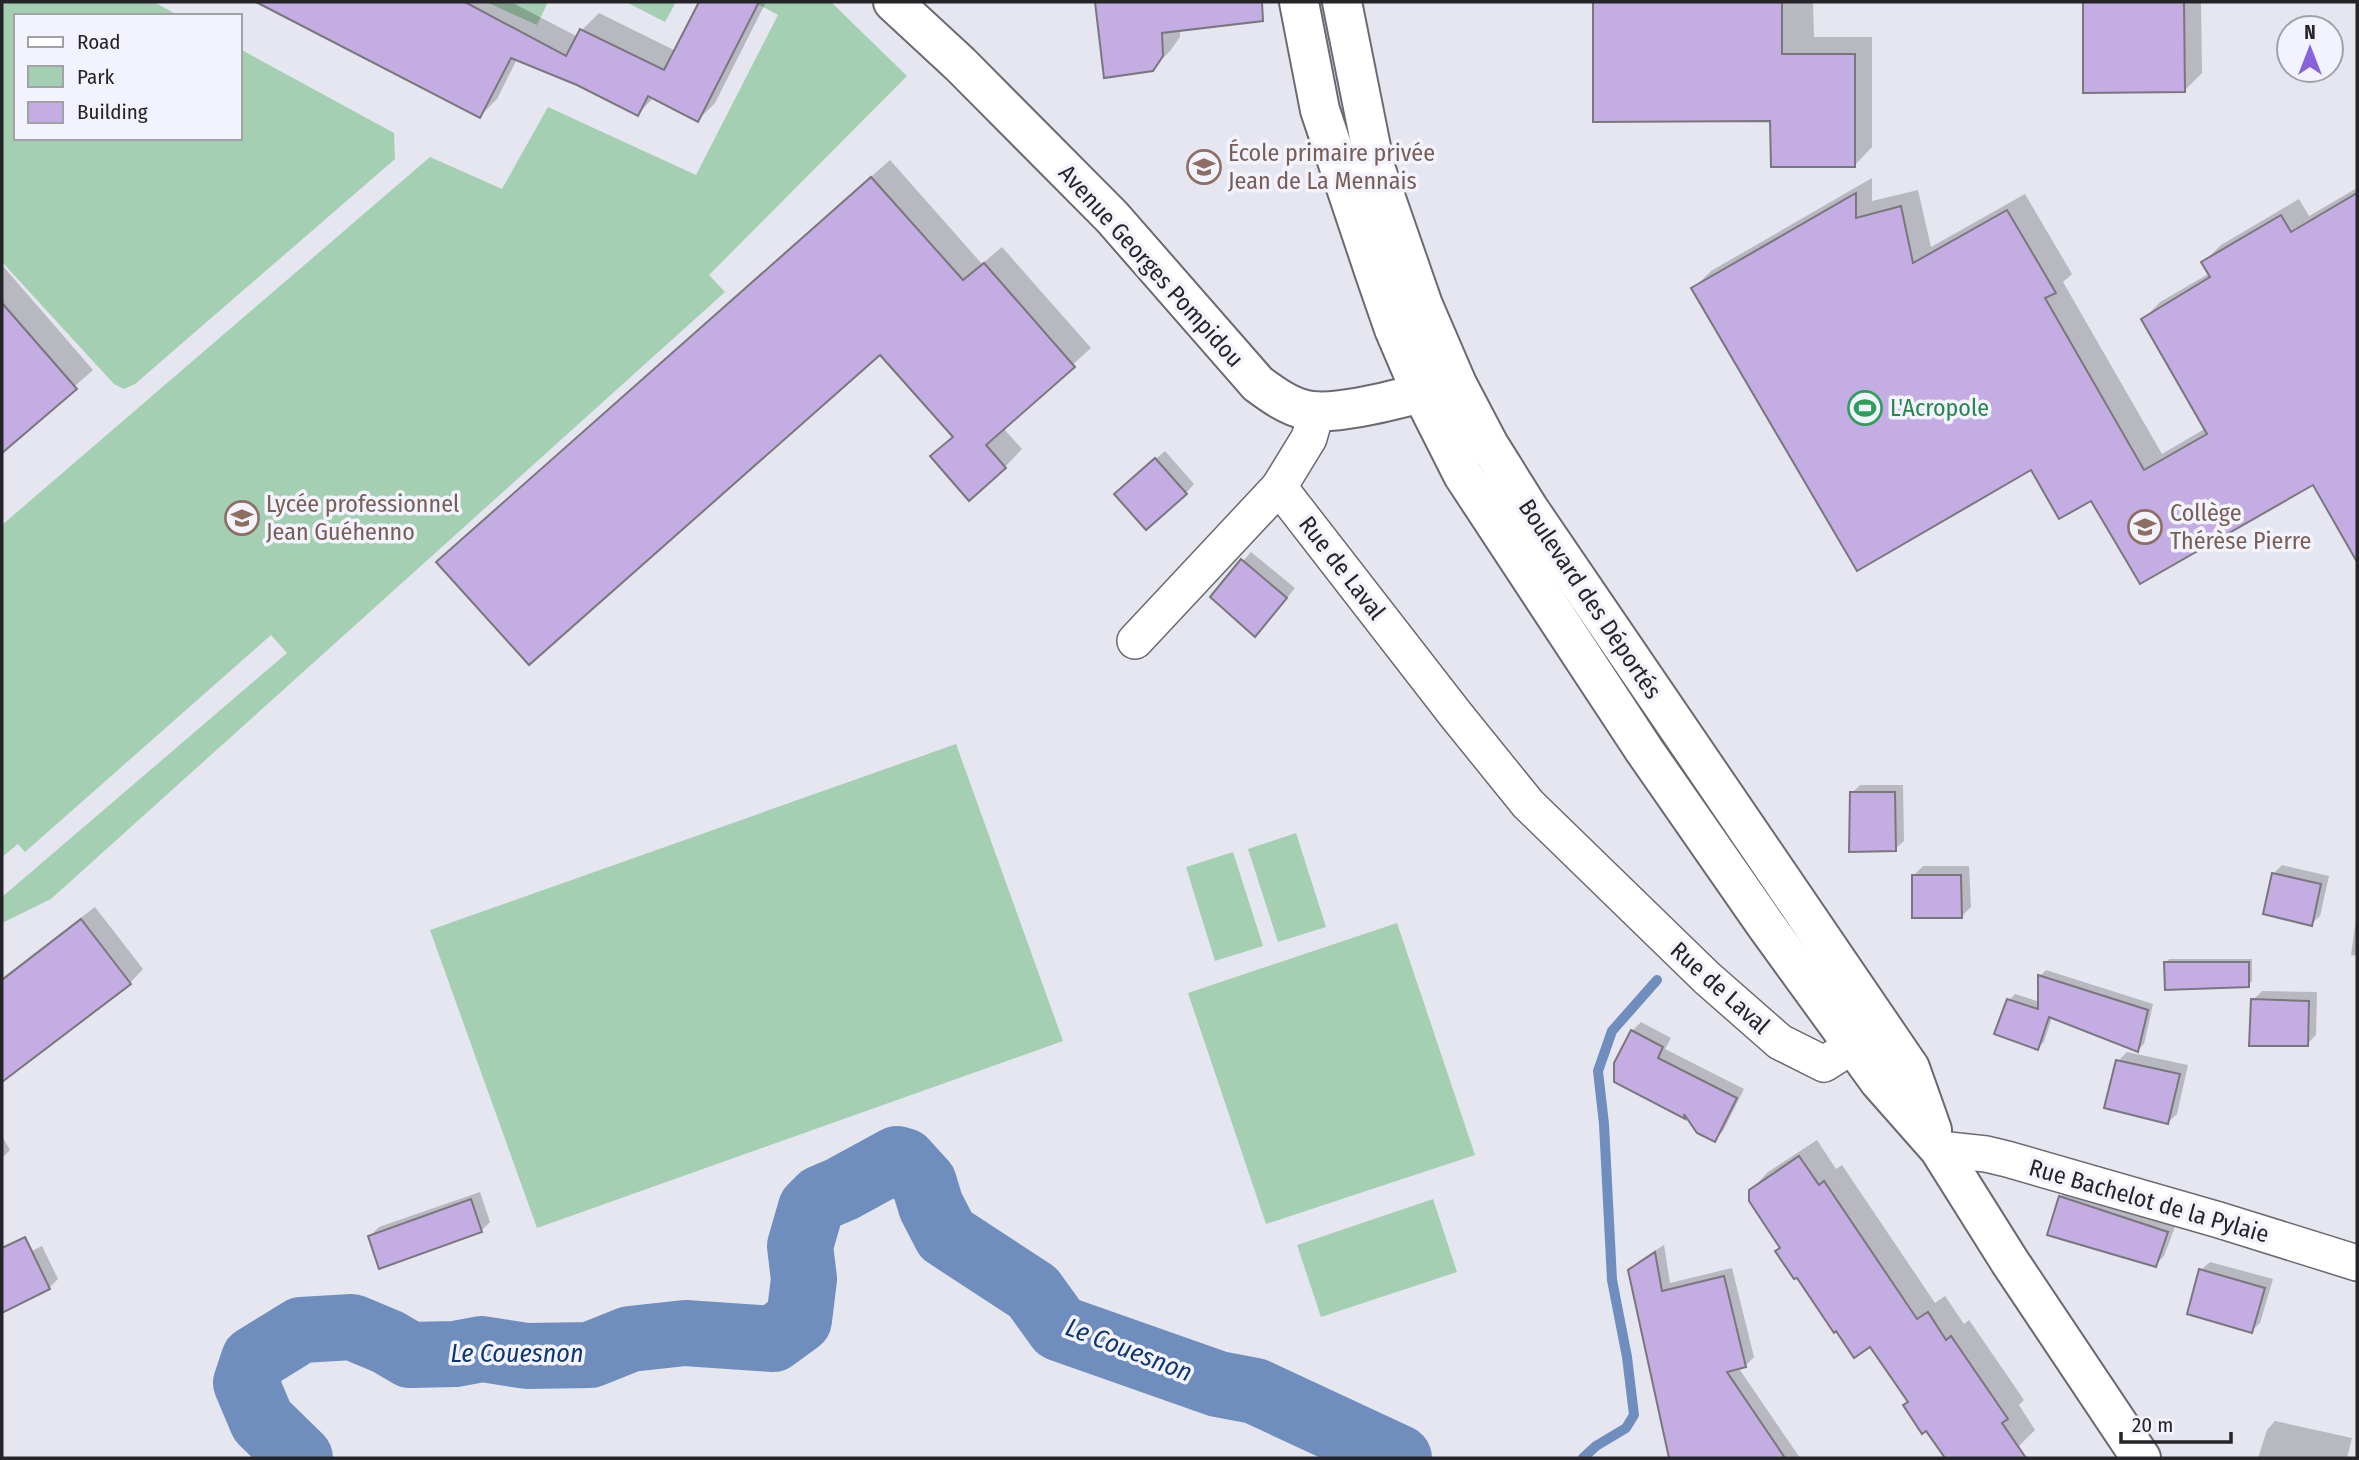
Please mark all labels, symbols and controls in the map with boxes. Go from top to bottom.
legend [14,14,242,140]
north arrow [2275,14,2345,84]
text: N [2304,21,2316,44]
text: Road [77,29,121,55]
text: Park [77,64,115,90]
text: Building [77,99,148,125]
place label: École primaire privée Jean de La Mennais [1228,138,1435,195]
school or university icon: École primaire privée Jean de La Mennais [1185,148,1223,186]
street label: Avenue Georges Pompidou [1053,159,1249,373]
sports icon: L'Acropole [1846,389,1884,427]
place label: L'Acropole [1890,394,1989,422]
place label: Lycée professionnel Jean Guéhenno [266,490,459,546]
street label: Boulevard des Déportés [1513,494,1667,704]
school or university icon: Lycée professionnel Jean Guéhenno [223,499,261,537]
place label: Collège Thérèse Pierre [2170,499,2311,555]
school or university icon: Collège Thérèse Pierre [2126,508,2164,546]
street label: Rue de Laval [1293,511,1391,625]
street label: Rue de Laval [1665,936,1775,1040]
street label: Rue Bachelot de la Pylaie [2026,1153,2272,1249]
water label: Le Couesnon [1061,1312,1197,1388]
water label: Le Couesnon [451,1338,584,1369]
scale bar [2121,1400,2231,1444]
text: 20 m [2132,1412,2173,1438]

